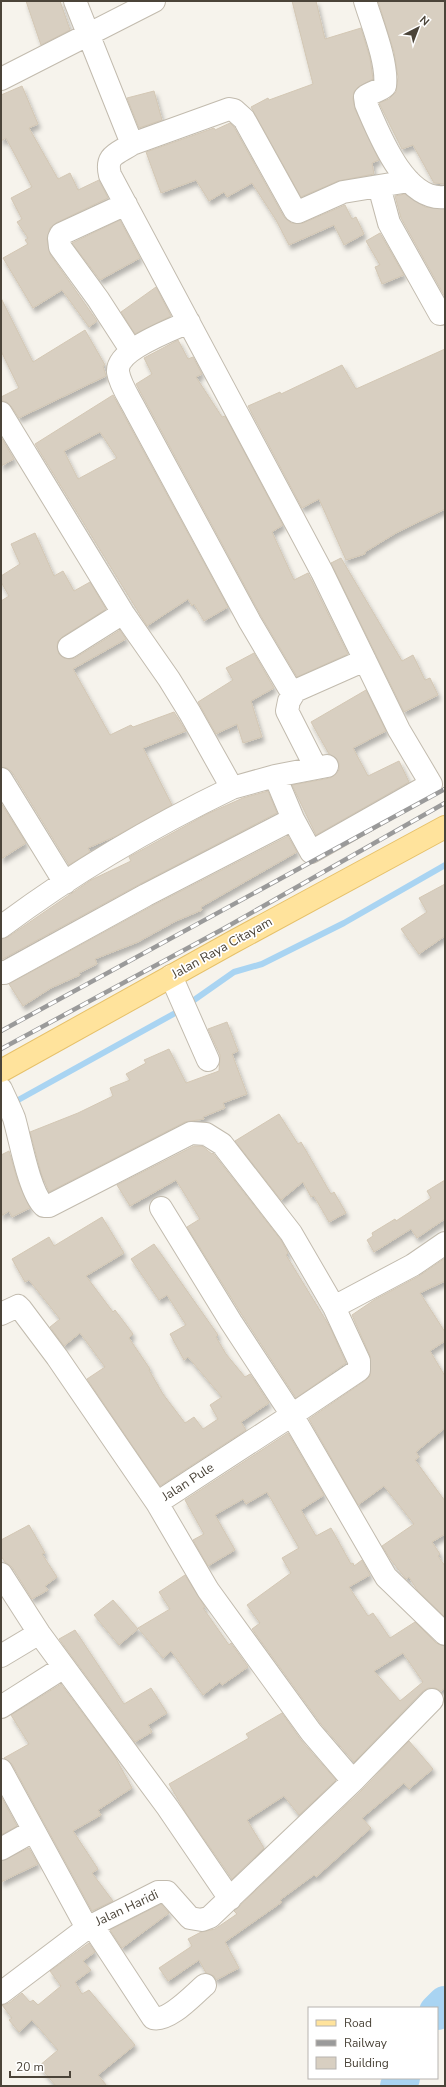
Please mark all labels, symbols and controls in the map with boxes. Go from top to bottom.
north arrow [398,8,438,48]
text: N [416,13,432,29]
street label: Jalan Raya Citayam [168,913,276,984]
street label: Jalan Pule [158,1458,218,1506]
street label: Jalan Haridi [92,1886,161,1931]
legend [308,2007,438,2079]
text: Road [344,2015,372,2031]
text: Railway [344,2035,388,2051]
scale bar [10,2053,70,2079]
text: Building [344,2055,389,2071]
text: 20 m [16,2059,44,2075]

